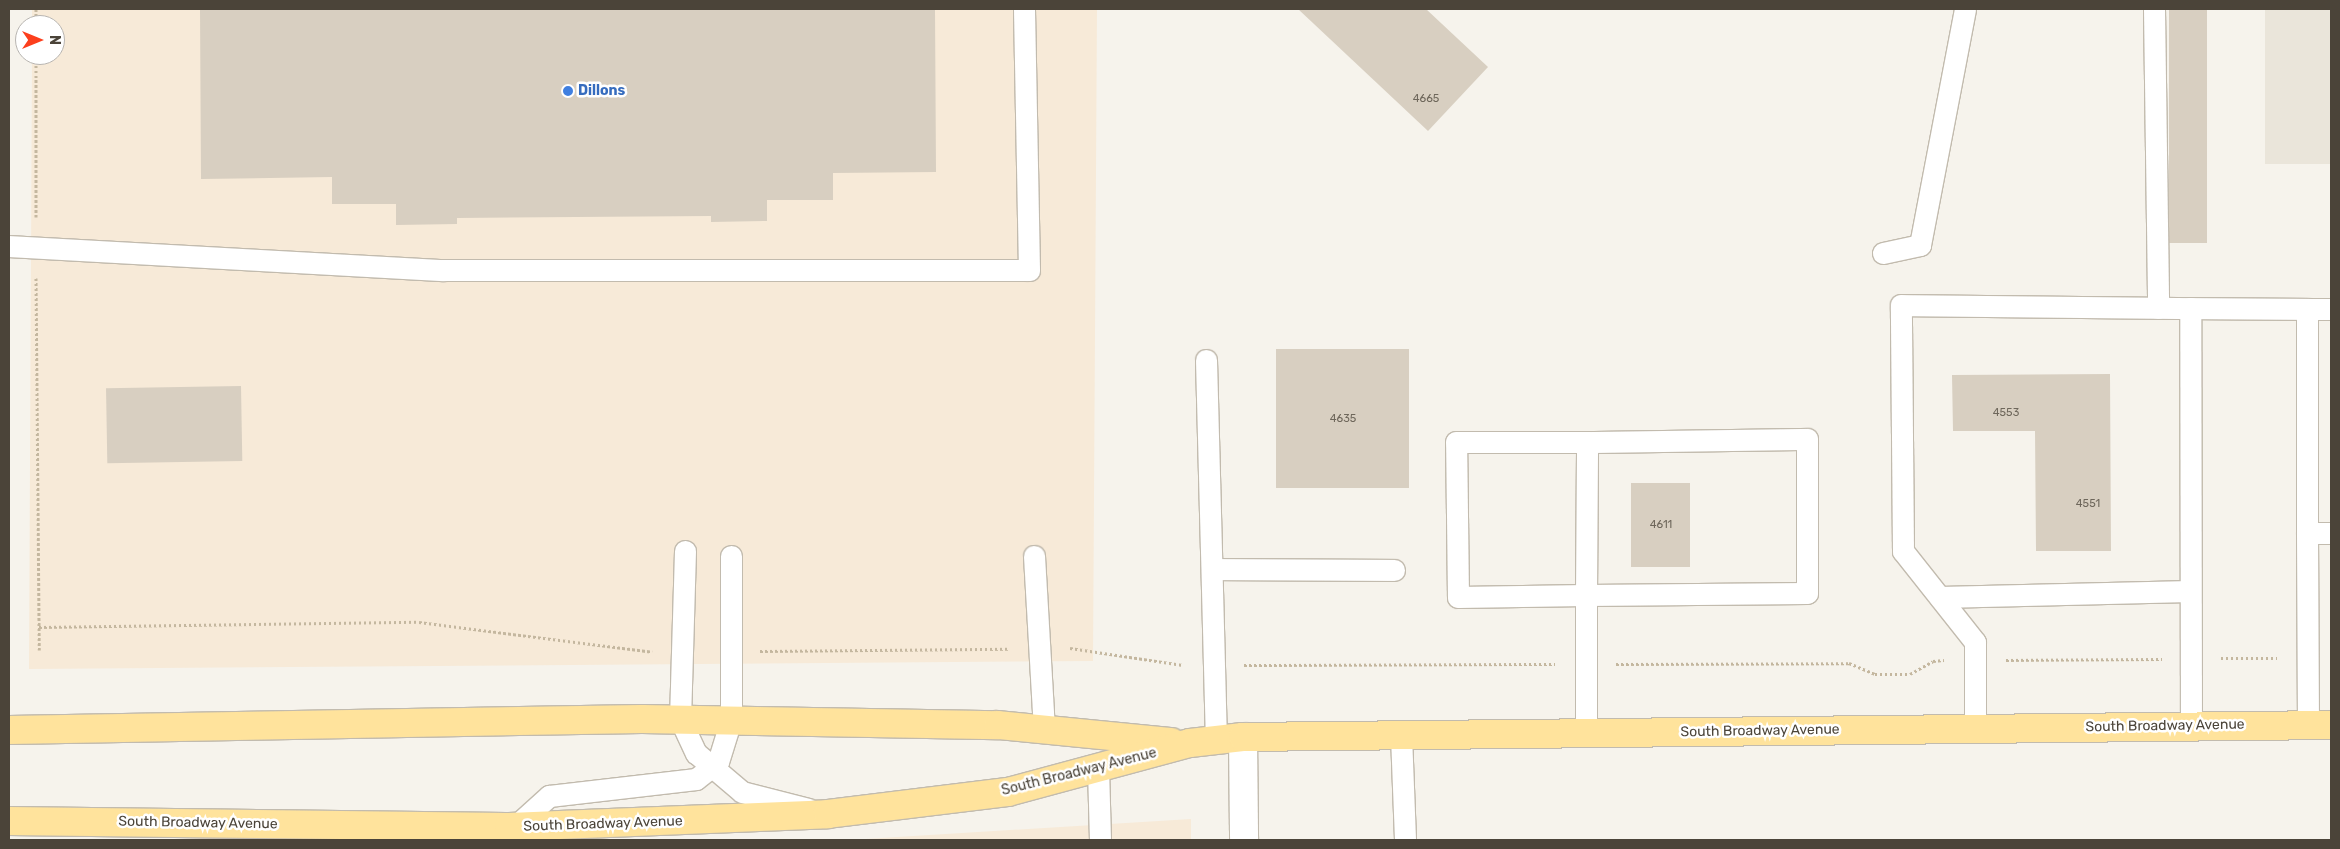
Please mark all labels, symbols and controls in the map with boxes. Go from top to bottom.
north arrow [15,15,65,65]
text: N [46,35,63,45]
place label: Dillons [578,83,625,99]
marker: Dillons [562,85,574,97]
house number: 4665 [1413,92,1439,106]
house number: 4553 [1993,406,2019,420]
house number: 4635 [1330,412,1356,426]
house number: 4551 [2076,497,2100,511]
house number: 4611 [1650,518,1672,532]
street label: South Broadway Avenue [2085,716,2245,736]
street label: South Broadway Avenue [1680,721,1840,741]
street label: South Broadway Avenue [999,744,1159,800]
street label: South Broadway Avenue [118,813,278,833]
street label: South Broadway Avenue [523,813,683,835]

